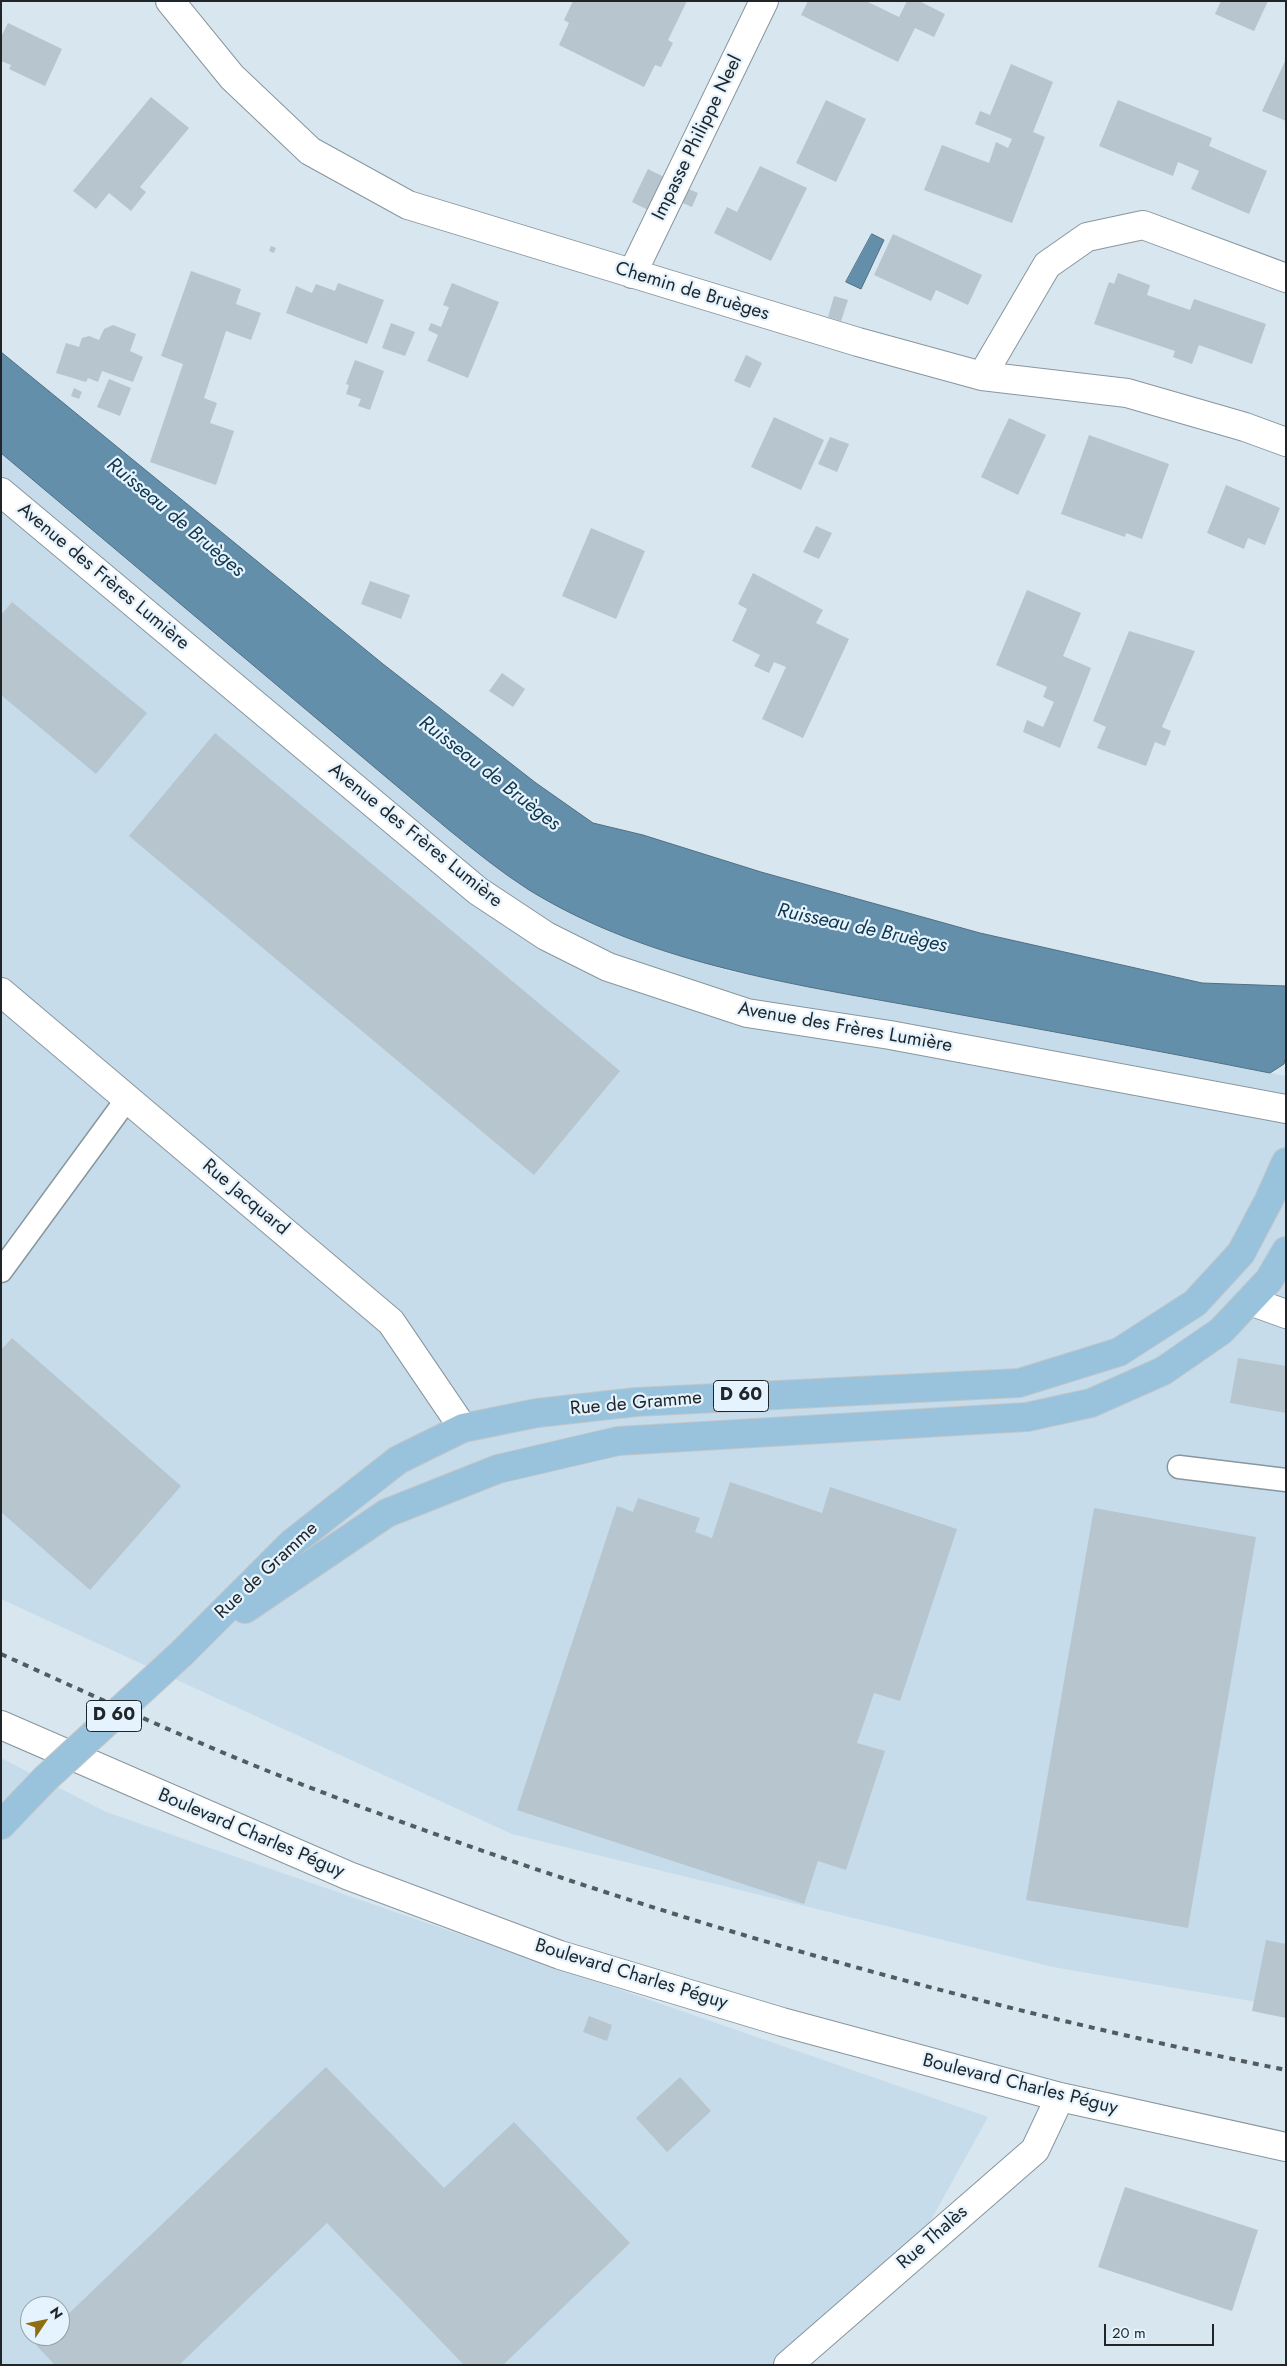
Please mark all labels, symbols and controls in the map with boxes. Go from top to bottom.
street label: Impasse Philippe Neel [648,52,748,224]
street label: Chemin de Bruèges [612,258,772,326]
water label: Ruisseau de Bruèges [101,453,249,583]
street label: Avenue des Frères Lumière [13,499,193,655]
water label: Ruisseau de Bruèges [414,711,564,837]
street label: Avenue des Frères Lumière [323,759,507,913]
water label: Ruisseau de Bruèges [775,899,949,959]
street label: Avenue des Frères Lumière [736,998,954,1058]
street label: Rue Jacquard [197,1155,293,1241]
road number: D 60 [714,1380,768,1412]
street label: Rue de Gramme [569,1387,703,1421]
street label: Rue de Gramme [211,1518,323,1624]
road number: D 60 [86,1700,142,1732]
street label: Boulevard Charles Péguy [154,1784,348,1884]
street label: Boulevard Charles Péguy [532,1935,730,2015]
street label: Boulevard Charles Péguy [920,2050,1120,2120]
street label: Rue Thalès [893,2201,973,2275]
north arrow [20,2296,70,2346]
text: N [45,2303,68,2323]
scale bar [1107,2314,1217,2346]
text: 20 m [1112,2322,1146,2344]

